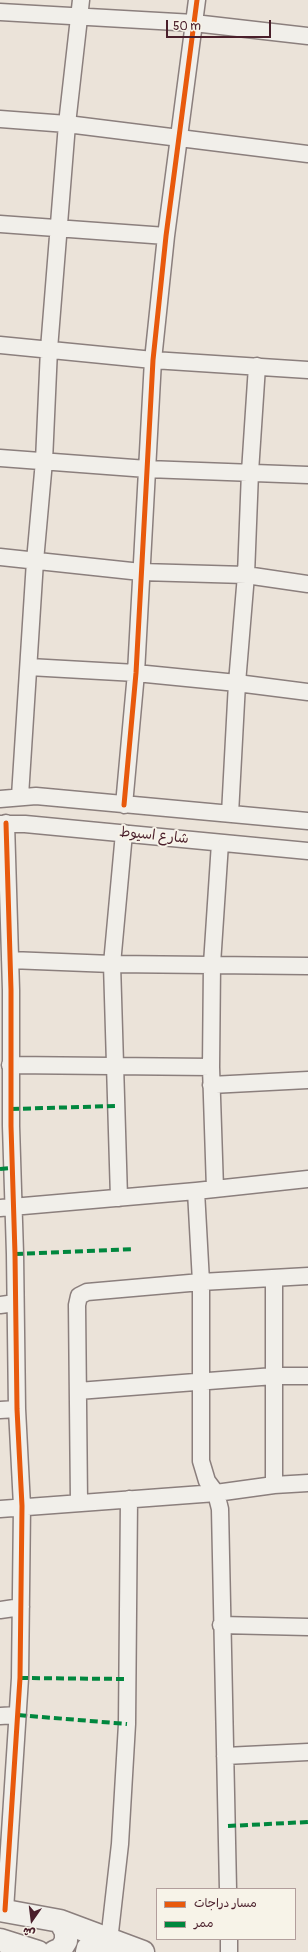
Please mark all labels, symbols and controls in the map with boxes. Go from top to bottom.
scale bar [168,12,273,38]
text: 50 m [173,19,201,34]
street label: شارع اسيوط [119,824,189,848]
legend [156,1888,296,1940]
text: مسار دراجات [194,1896,257,1911]
north arrow [12,1900,52,1940]
text: ممر [194,1916,213,1931]
text: ش [22,1924,36,1940]

